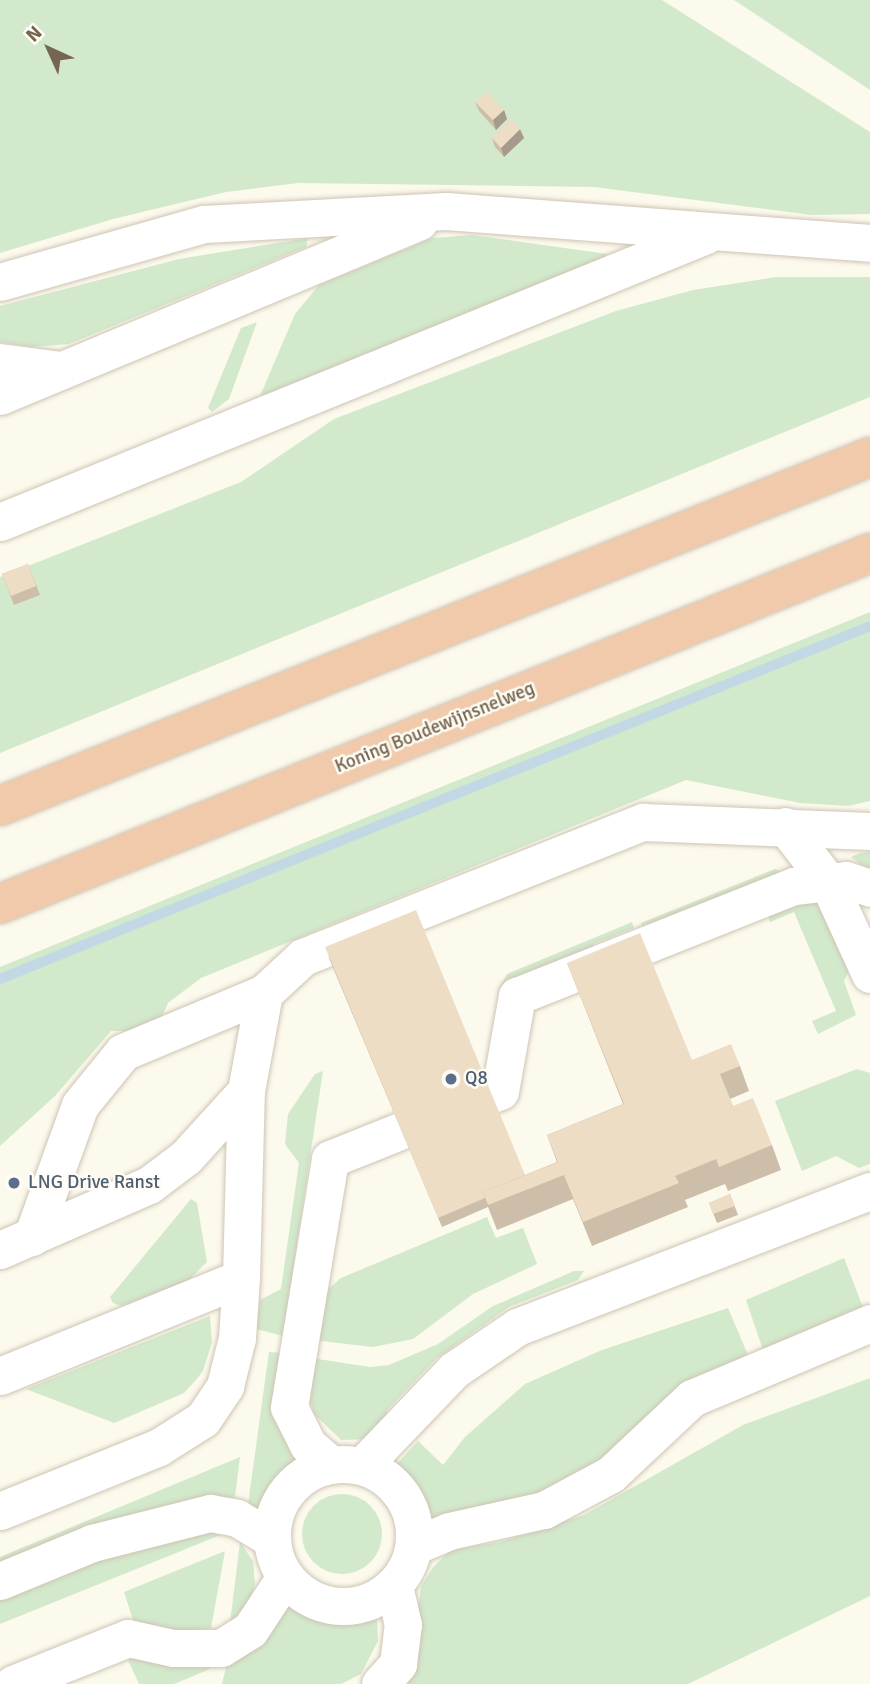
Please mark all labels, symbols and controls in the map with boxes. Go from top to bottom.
north arrow [14,14,84,84]
text: N [21,21,47,47]
street label: Koning Boudewijnsnelweg [332,677,538,779]
place label: Q8 [465,1068,488,1090]
marker: Q8 [443,1071,459,1087]
place label: LNG Drive Ranst [28,1172,160,1194]
marker: LNG Drive Ranst [6,1175,22,1191]

